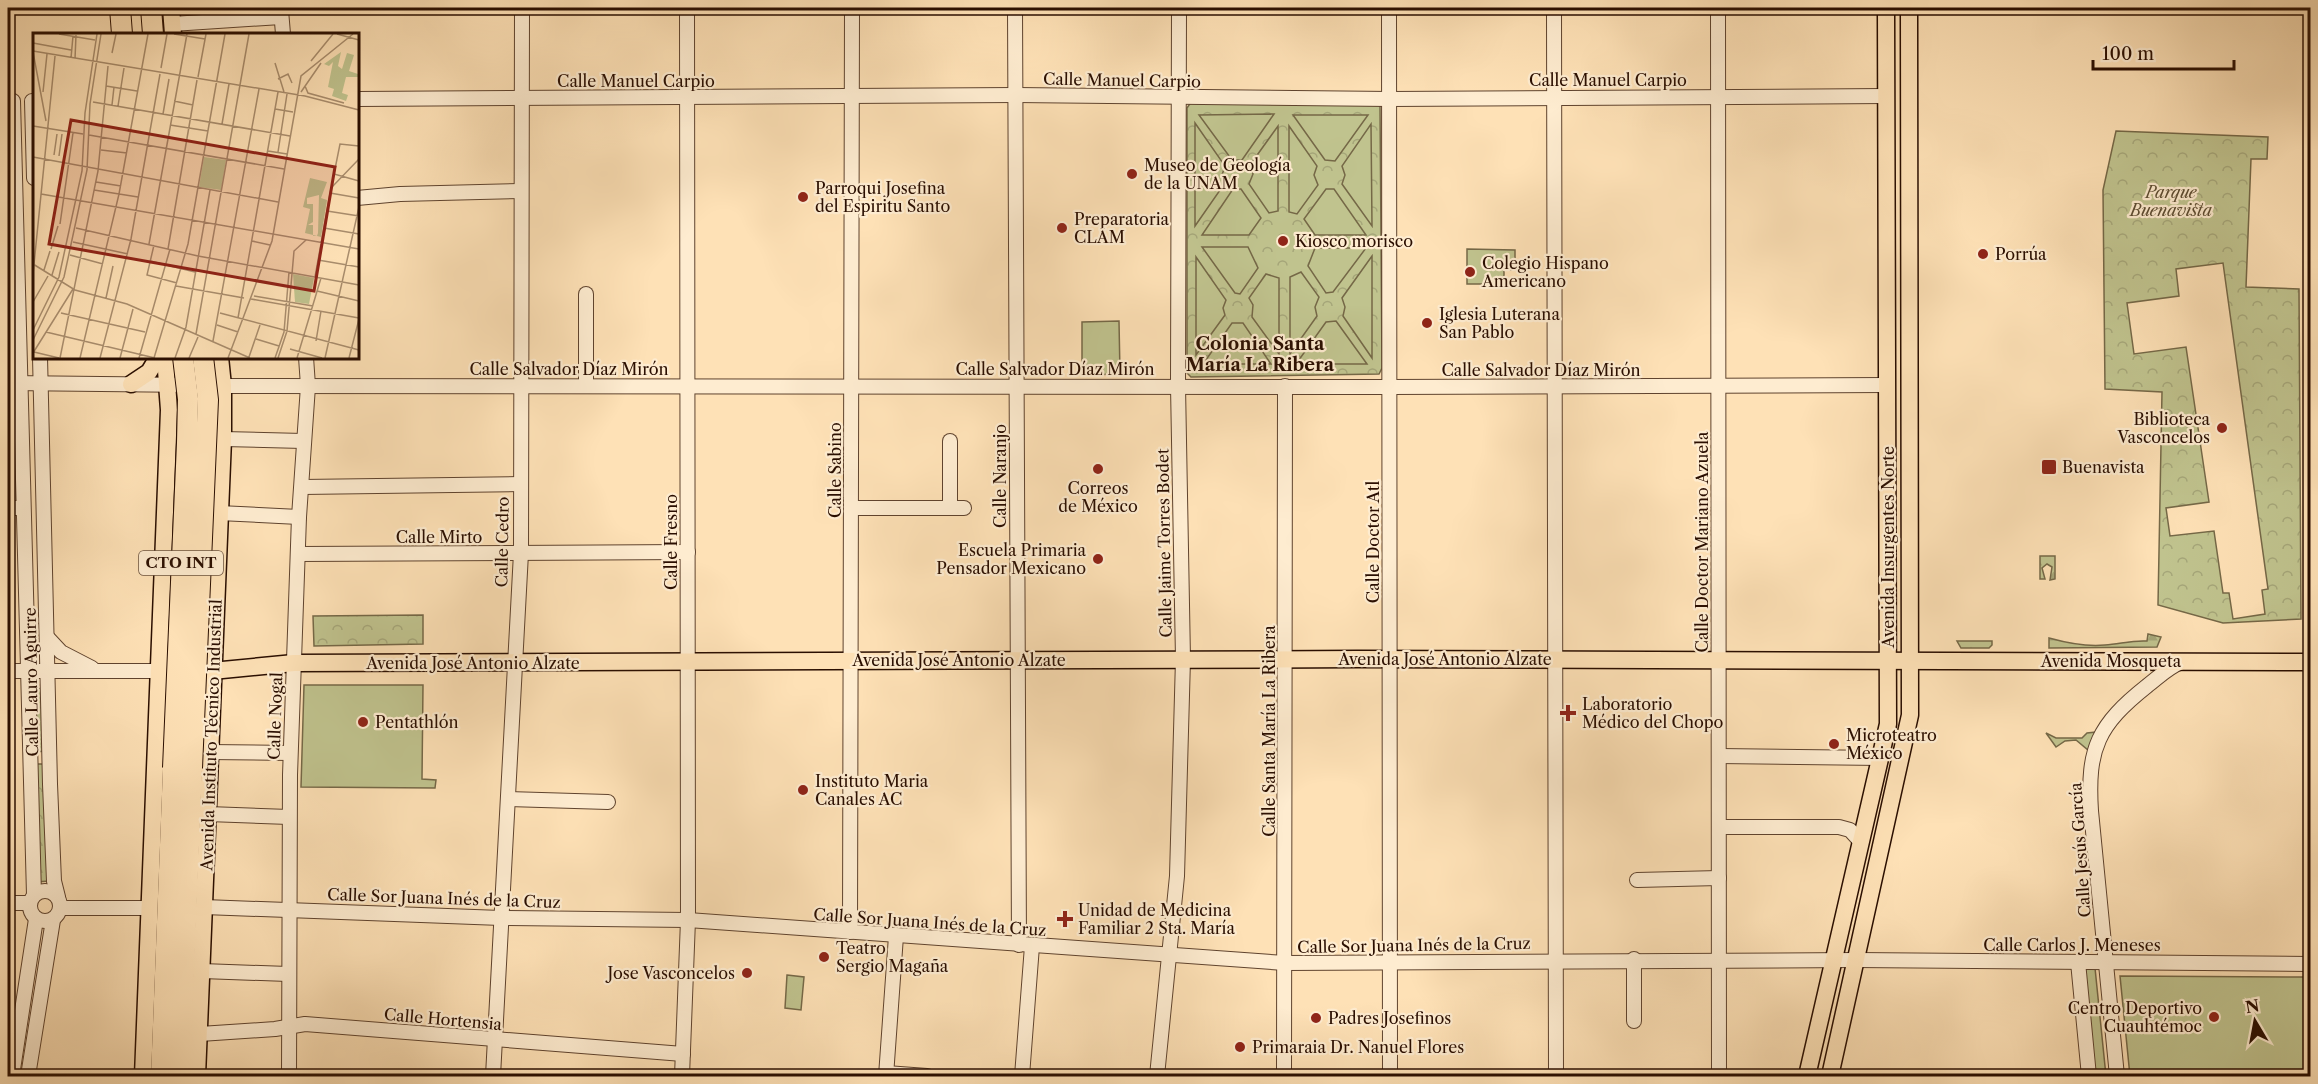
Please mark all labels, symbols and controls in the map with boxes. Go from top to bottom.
inset map [33,33,358,358]
scale bar [2093,33,2234,71]
text: 100 m [2102,43,2154,65]
street label: Calle Manuel Carpio [1043,69,1201,91]
street label: Calle Manuel Carpio [1529,70,1687,90]
street label: Calle Manuel Carpio [557,71,715,91]
place label: Museo de Geología de la UNAM [1144,155,1291,193]
marker: Museo de Geología de la UNAM [1125,167,1139,181]
place label: Parroqui Josefina del Espiritu Santo [815,178,950,216]
park label: Parque Buenavista [2128,182,2213,220]
marker: Parroqui Josefina del Espiritu Santo [796,190,810,204]
place label: Preparatoria CLAM [1074,209,1170,247]
marker: Preparatoria CLAM [1055,221,1069,235]
place label: Kiosco morisco [1295,231,1413,251]
marker: Kiosco morisco [1276,234,1290,248]
place label: Porrúa [1995,244,2047,264]
marker: Porrúa [1976,247,1990,261]
place label: Colegio Hispano Americano [1481,253,1609,291]
marker: Colegio Hispano Americano [1463,265,1477,279]
place label: Iglesia Luterana San Pablo [1439,304,1560,342]
marker: Iglesia Luterana San Pablo [1420,316,1434,330]
district label: Colonia Santa María La Ribera [1186,333,1335,376]
street label: Calle Salvador Díaz Mirón [469,359,669,379]
street label: Calle Salvador Díaz Mirón [955,359,1155,379]
street label: Calle Salvador Díaz Mirón [1441,360,1641,380]
place label: Biblioteca Vasconcelos [2116,409,2211,447]
marker: Biblioteca Vasconcelos [2215,421,2229,435]
street label: Calle Sabino [825,422,845,518]
street label: Calle Naranjo [990,424,1010,528]
street label: Calle Doctor Mariano Azuela [1692,431,1712,652]
street label: Avenida Insurgentes Norte [1878,446,1898,649]
street label: Calle Jaime Torres Bodet [1152,448,1176,638]
place label: Buenavista [2062,457,2145,477]
marker: Buenavista [2040,458,2058,476]
marker: Correos de México [1091,462,1105,476]
place label: Correos de México [1058,478,1138,516]
street label: Calle Doctor Atl [1363,481,1383,603]
street label: Calle Fresno [661,494,681,590]
street label: Calle Cedro [491,496,513,588]
street label: Calle Mirto [396,527,483,547]
place label: Escuela Primaria Pensador Mexicano [936,540,1087,578]
road number: CTO INT [139,551,223,575]
marker: Escuela Primaria Pensador Mexicano [1091,552,1105,566]
street label: Avenida Instituto Técnico Industrial [196,599,226,872]
street label: Calle Lauro Aguirre [20,607,42,757]
street label: Calle Santa María La Ribera [1259,625,1279,837]
street label: Avenida José Antonio Alzate [1337,649,1552,669]
street label: Avenida José Antonio Alzate [851,650,1066,670]
street label: Avenida Mosqueta [2040,651,2182,671]
street label: Avenida José Antonio Alzate [365,653,580,673]
street label: Calle Nogal [263,672,287,760]
place label: Laboratorio Médico del Chopo [1582,694,1724,732]
marker: Laboratorio Médico del Chopo [1559,704,1577,722]
place label: Pentathlón [375,712,458,732]
marker: Pentathlón [356,715,370,729]
place label: Microteatro México [1846,725,1937,763]
marker: Microteatro México [1827,737,1841,751]
place label: Instituto Maria Canales AC [815,771,929,809]
street label: Calle Jesús García [2065,781,2095,918]
marker: Instituto Maria Canales AC [796,783,810,797]
street label: Calle Sor Juana Inés de la Cruz [327,884,561,912]
place label: Unidad de Medicina Familiar 2 Sta. María [1078,900,1235,938]
street label: Calle Sor Juana Inés de la Cruz [813,904,1047,940]
marker: Unidad de Medicina Familiar 2 Sta. María [1056,910,1074,928]
street label: Calle Sor Juana Inés de la Cruz [1297,933,1531,957]
street label: Calle Carlos J. Meneses [1983,935,2161,955]
place label: Teatro Sergio Magaña [836,938,949,976]
marker: Teatro Sergio Magaña [817,950,831,964]
place label: Jose Vasconcelos [605,963,735,983]
marker: Jose Vasconcelos [740,966,754,980]
north arrow [2225,991,2285,1051]
text: N [2244,995,2261,1017]
place label: Centro Deportivo Cuauhtémoc [2068,998,2202,1036]
street label: Calle Hortensia [383,1004,503,1034]
place label: Padres Josefinos [1328,1008,1451,1028]
marker: Centro Deportivo Cuauhtémoc [2207,1010,2221,1024]
marker: Padres Josefinos [1309,1011,1323,1025]
place label: Primaraia Dr. Nanuel Flores [1252,1037,1464,1057]
marker: Primaraia Dr. Nanuel Flores [1233,1040,1247,1054]

